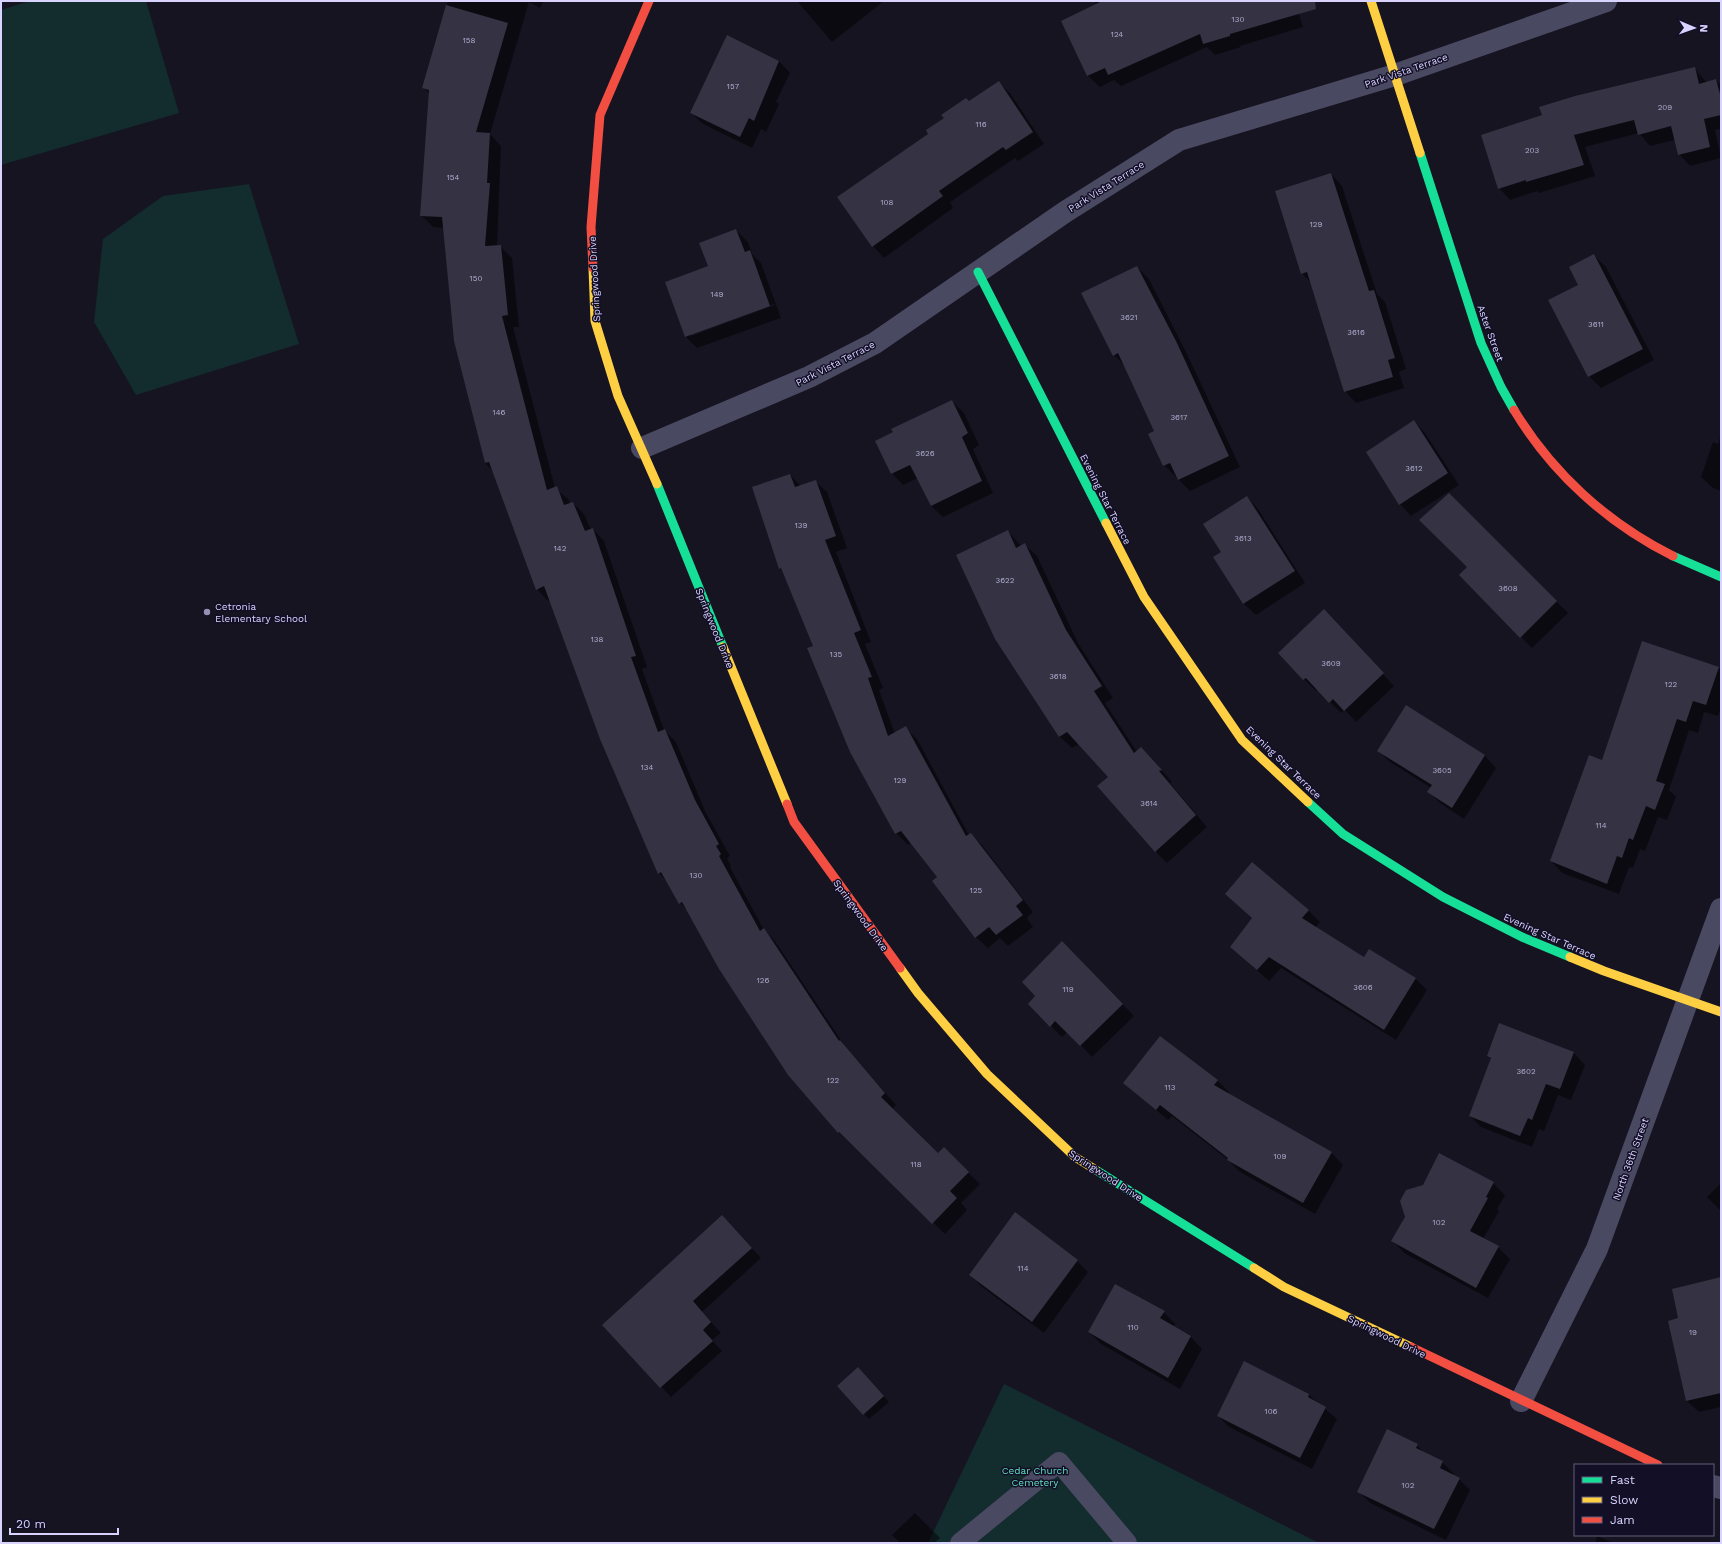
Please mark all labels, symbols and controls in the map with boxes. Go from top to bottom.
north arrow [1674,8,1714,48]
house number: 130 [1232,15,1244,24]
text: N [1697,24,1710,33]
house number: 124 [1111,30,1123,39]
house number: 158 [463,36,475,45]
street label: Park Vista Terrace [1363,51,1449,90]
house number: 157 [727,82,740,91]
house number: 209 [1658,103,1672,112]
house number: 116 [975,120,987,129]
house number: 203 [1525,146,1539,155]
street label: Park Vista Terrace [1066,159,1146,214]
house number: 154 [447,173,459,182]
house number: 108 [880,198,894,207]
house number: 129 [1310,220,1322,229]
street label: Springwood Drive [587,236,602,322]
house number: 150 [470,274,482,283]
house number: 149 [711,290,724,299]
street label: Aster Street [1475,304,1506,364]
house number: 3621 [1120,313,1138,322]
house number: 3611 [1588,320,1604,329]
house number: 3616 [1347,328,1365,337]
street label: Park Vista Terrace [794,339,877,388]
house number: 146 [493,408,506,417]
house number: 3617 [1170,413,1188,422]
house number: 3626 [915,449,935,458]
street label: Evening Star Terrace [1078,452,1133,546]
house number: 3612 [1405,464,1423,473]
house number: 139 [795,521,807,530]
house number: 3613 [1234,534,1252,543]
house number: 142 [554,544,567,553]
house number: 3622 [996,576,1015,585]
house number: 3608 [1498,584,1518,593]
street label: Springwood Drive [693,586,736,670]
place label: Cetronia Elementary School [215,601,307,624]
marker: Cetronia Elementary School [202,607,212,617]
house number: 138 [591,635,603,644]
house number: 135 [830,650,843,659]
house number: 3609 [1321,659,1341,668]
house number: 3618 [1049,672,1067,681]
house number: 122 [1665,680,1678,689]
street label: Evening Star Terrace [1244,724,1324,801]
house number: 134 [641,763,653,772]
house number: 3605 [1432,766,1452,775]
house number: 129 [894,776,906,785]
house number: 3614 [1140,799,1158,808]
house number: 114 [1595,821,1607,830]
house number: 130 [690,871,702,880]
street label: Springwood Drive [831,877,890,953]
house number: 125 [970,886,983,895]
street label: Evening Star Terrace [1502,911,1598,962]
house number: 126 [757,976,769,985]
house number: 3606 [1353,983,1373,992]
house number: 119 [1062,985,1074,994]
house number: 3602 [1516,1067,1536,1076]
house number: 122 [827,1076,840,1085]
house number: 113 [1165,1083,1176,1092]
street label: North 36th Street [1610,1116,1651,1202]
street label: Springwood Drive [1067,1148,1145,1203]
house number: 109 [1273,1152,1287,1161]
house number: 118 [910,1160,922,1169]
house number: 102 [1433,1218,1446,1227]
house number: 114 [1017,1264,1029,1273]
street label: Springwood Drive [1346,1313,1428,1360]
house number: 110 [1127,1323,1139,1332]
house number: 19 [1689,1328,1697,1337]
house number: 106 [1265,1407,1278,1416]
legend [1574,1464,1714,1536]
park label: Cedar Church Cemetery [1002,1465,1068,1488]
text: Fast [1610,1473,1635,1487]
house number: 102 [1402,1481,1415,1490]
text: Slow [1610,1493,1638,1507]
scale bar [10,1510,118,1536]
text: Jam [1610,1513,1635,1527]
text: 20 m [16,1517,46,1531]

